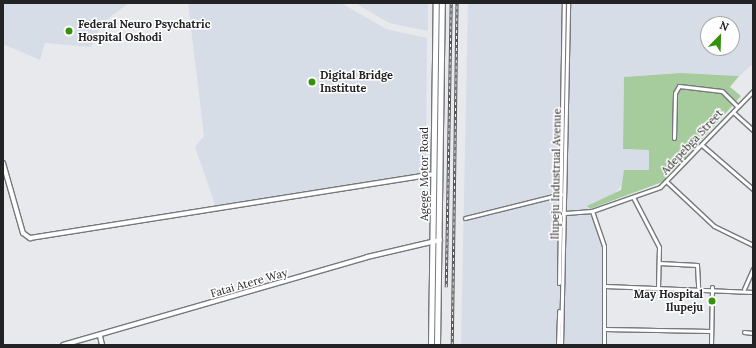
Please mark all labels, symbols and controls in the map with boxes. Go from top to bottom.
north arrow [700,16,740,56]
place label: Federal Neuro Psychatric Hospital Oshodi [78,18,210,44]
text: N [718,18,731,34]
marker: Federal Neuro Psychatric Hospital Oshodi [63,25,75,37]
place label: Digital Bridge Institute [320,69,393,95]
marker: Digital Bridge Institute [307,77,317,87]
street label: Adepebga Street [658,107,726,177]
street label: Ilupeju Industrual Avenue [548,108,564,240]
street label: Agege Motor Road [417,127,431,221]
street label: Fatai Atere Way [209,266,289,300]
place label: May Hospital Ilupeju [634,288,703,314]
marker: May Hospital Ilupeju [706,295,718,307]

